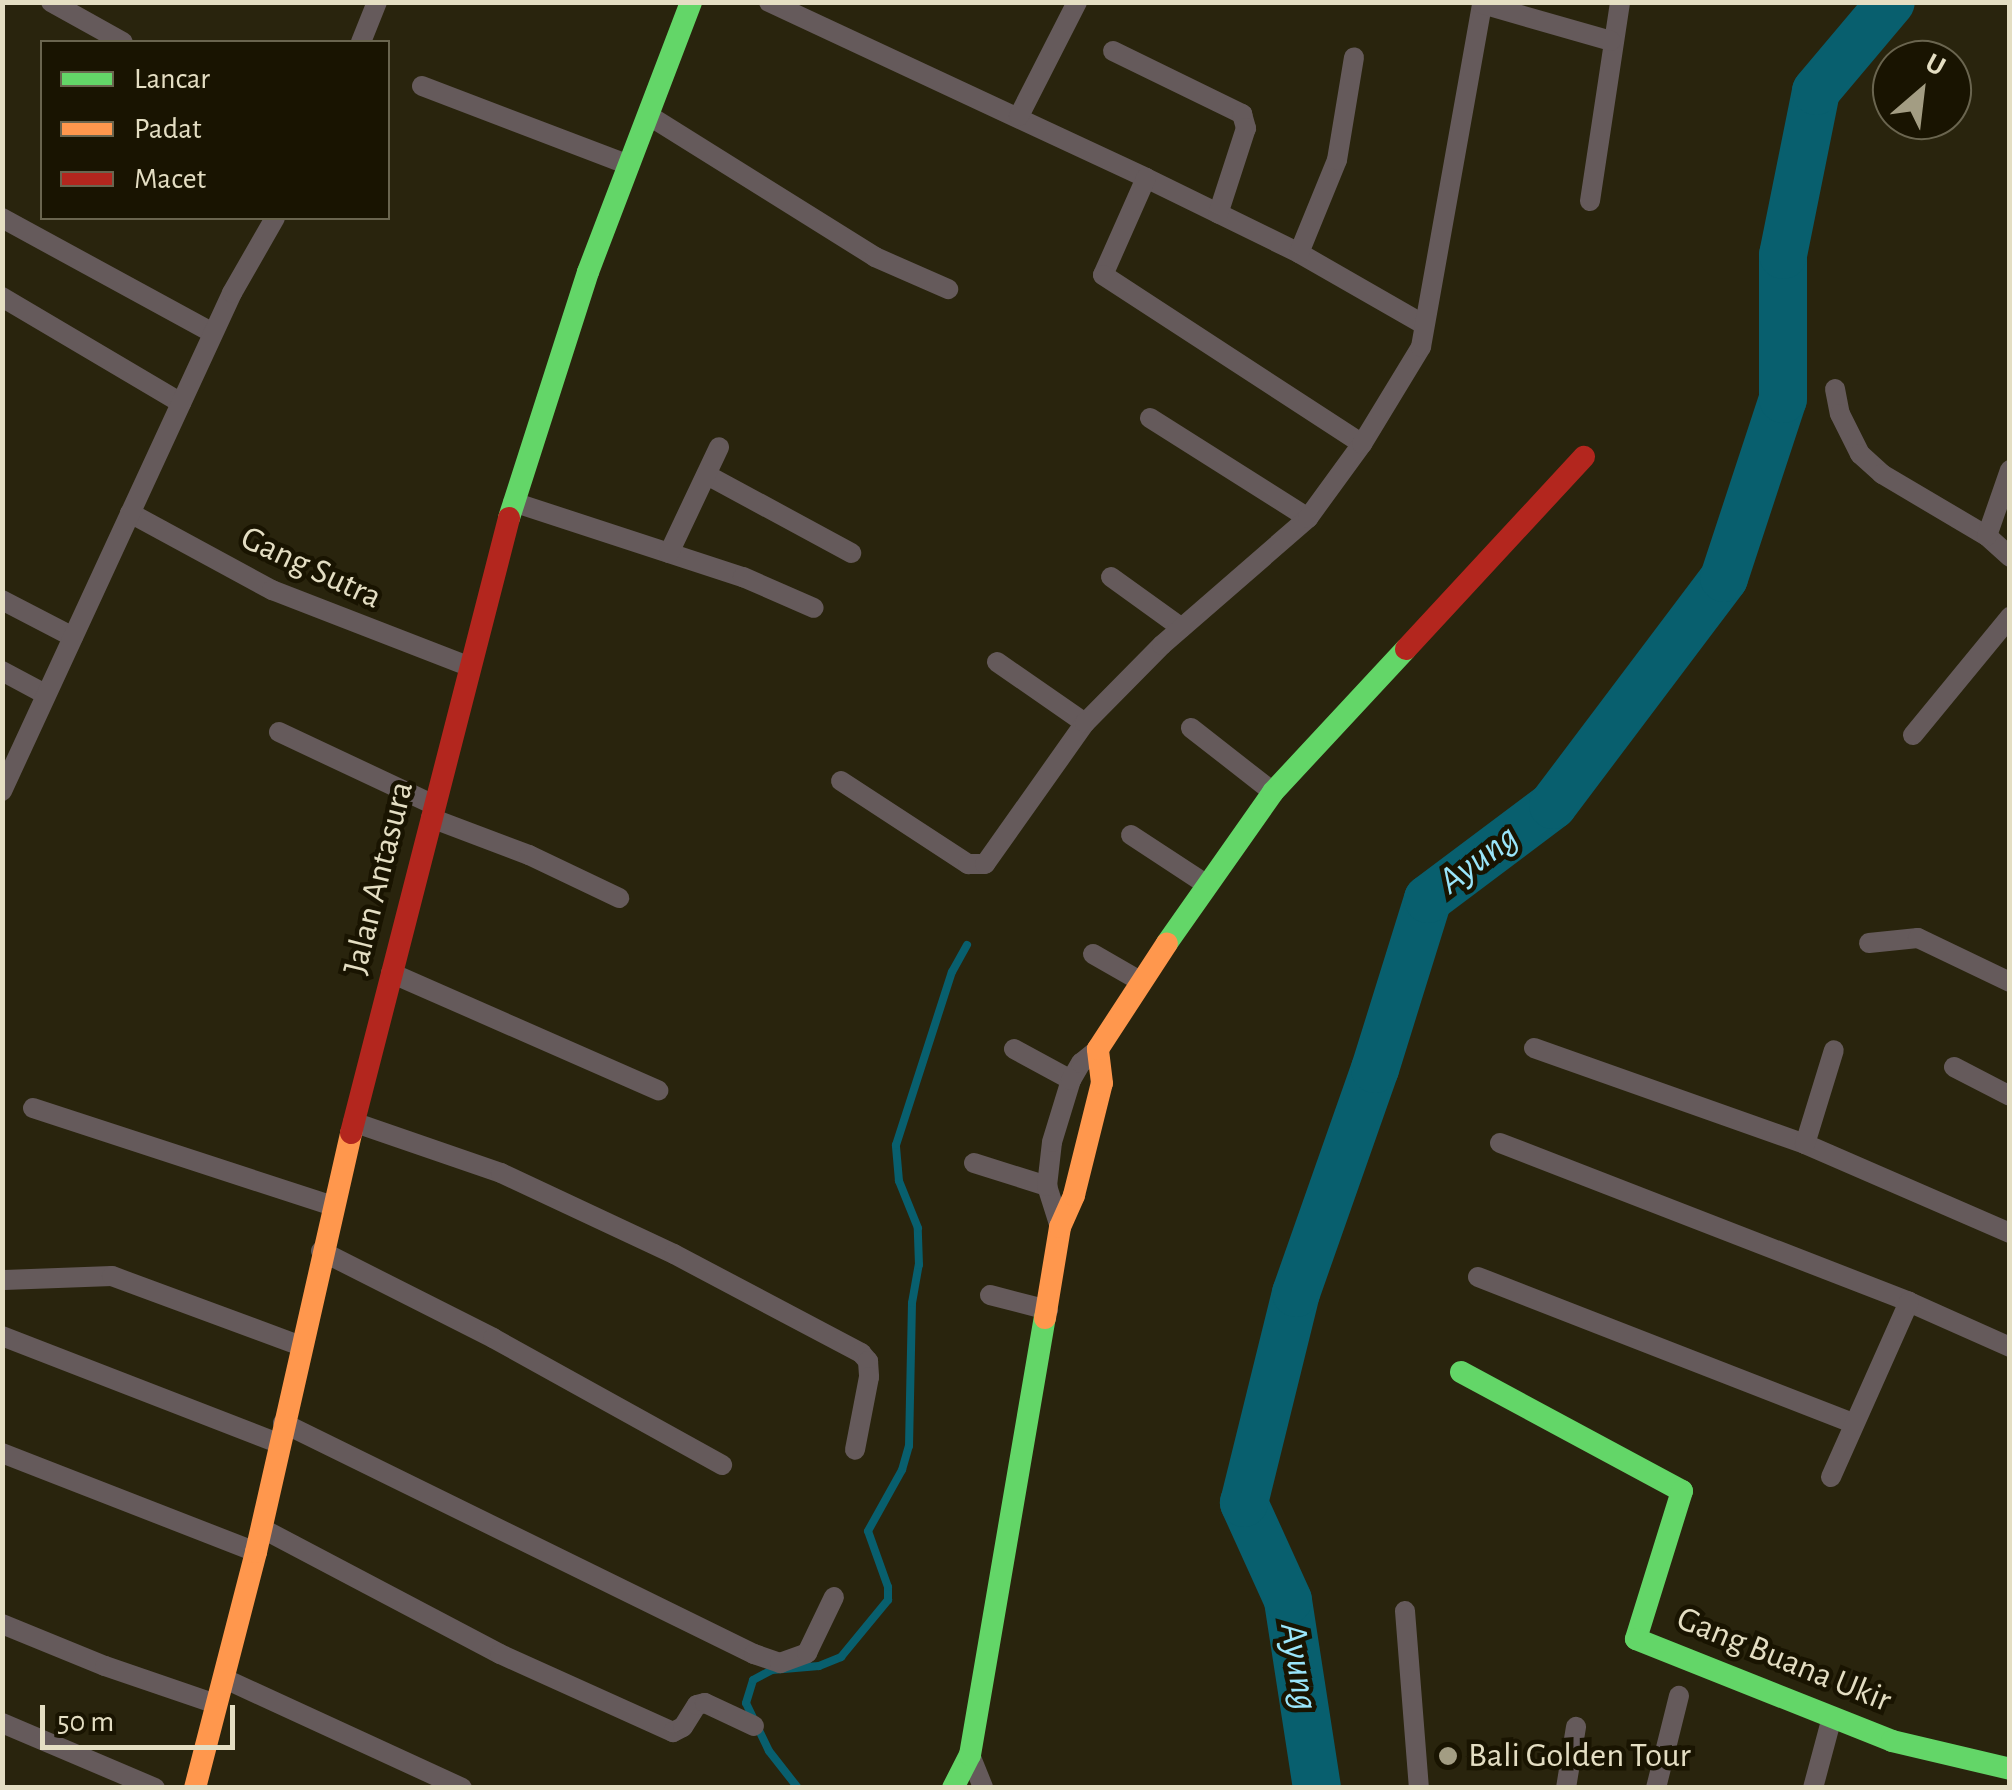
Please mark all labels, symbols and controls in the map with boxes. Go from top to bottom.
legend [40,40,390,220]
north arrow [1872,40,1972,140]
text: U [1921,49,1950,82]
text: Lancar [134,64,210,94]
text: Padat [134,114,202,144]
text: Macet [134,164,206,194]
street label: Gang Sutra [234,517,388,619]
street label: Jalan Antasura [335,777,423,979]
water label: Ayung [1430,815,1528,905]
street label: Gang Buana Ukir [1671,1598,1897,1722]
water label: Ayung [1269,1620,1327,1714]
scale bar [45,1685,240,1747]
text: 50 m [57,1707,114,1737]
place label: Bali Golden Tour [1468,1735,1691,1777]
marker: Bali Golden Tour [1437,1745,1459,1767]

